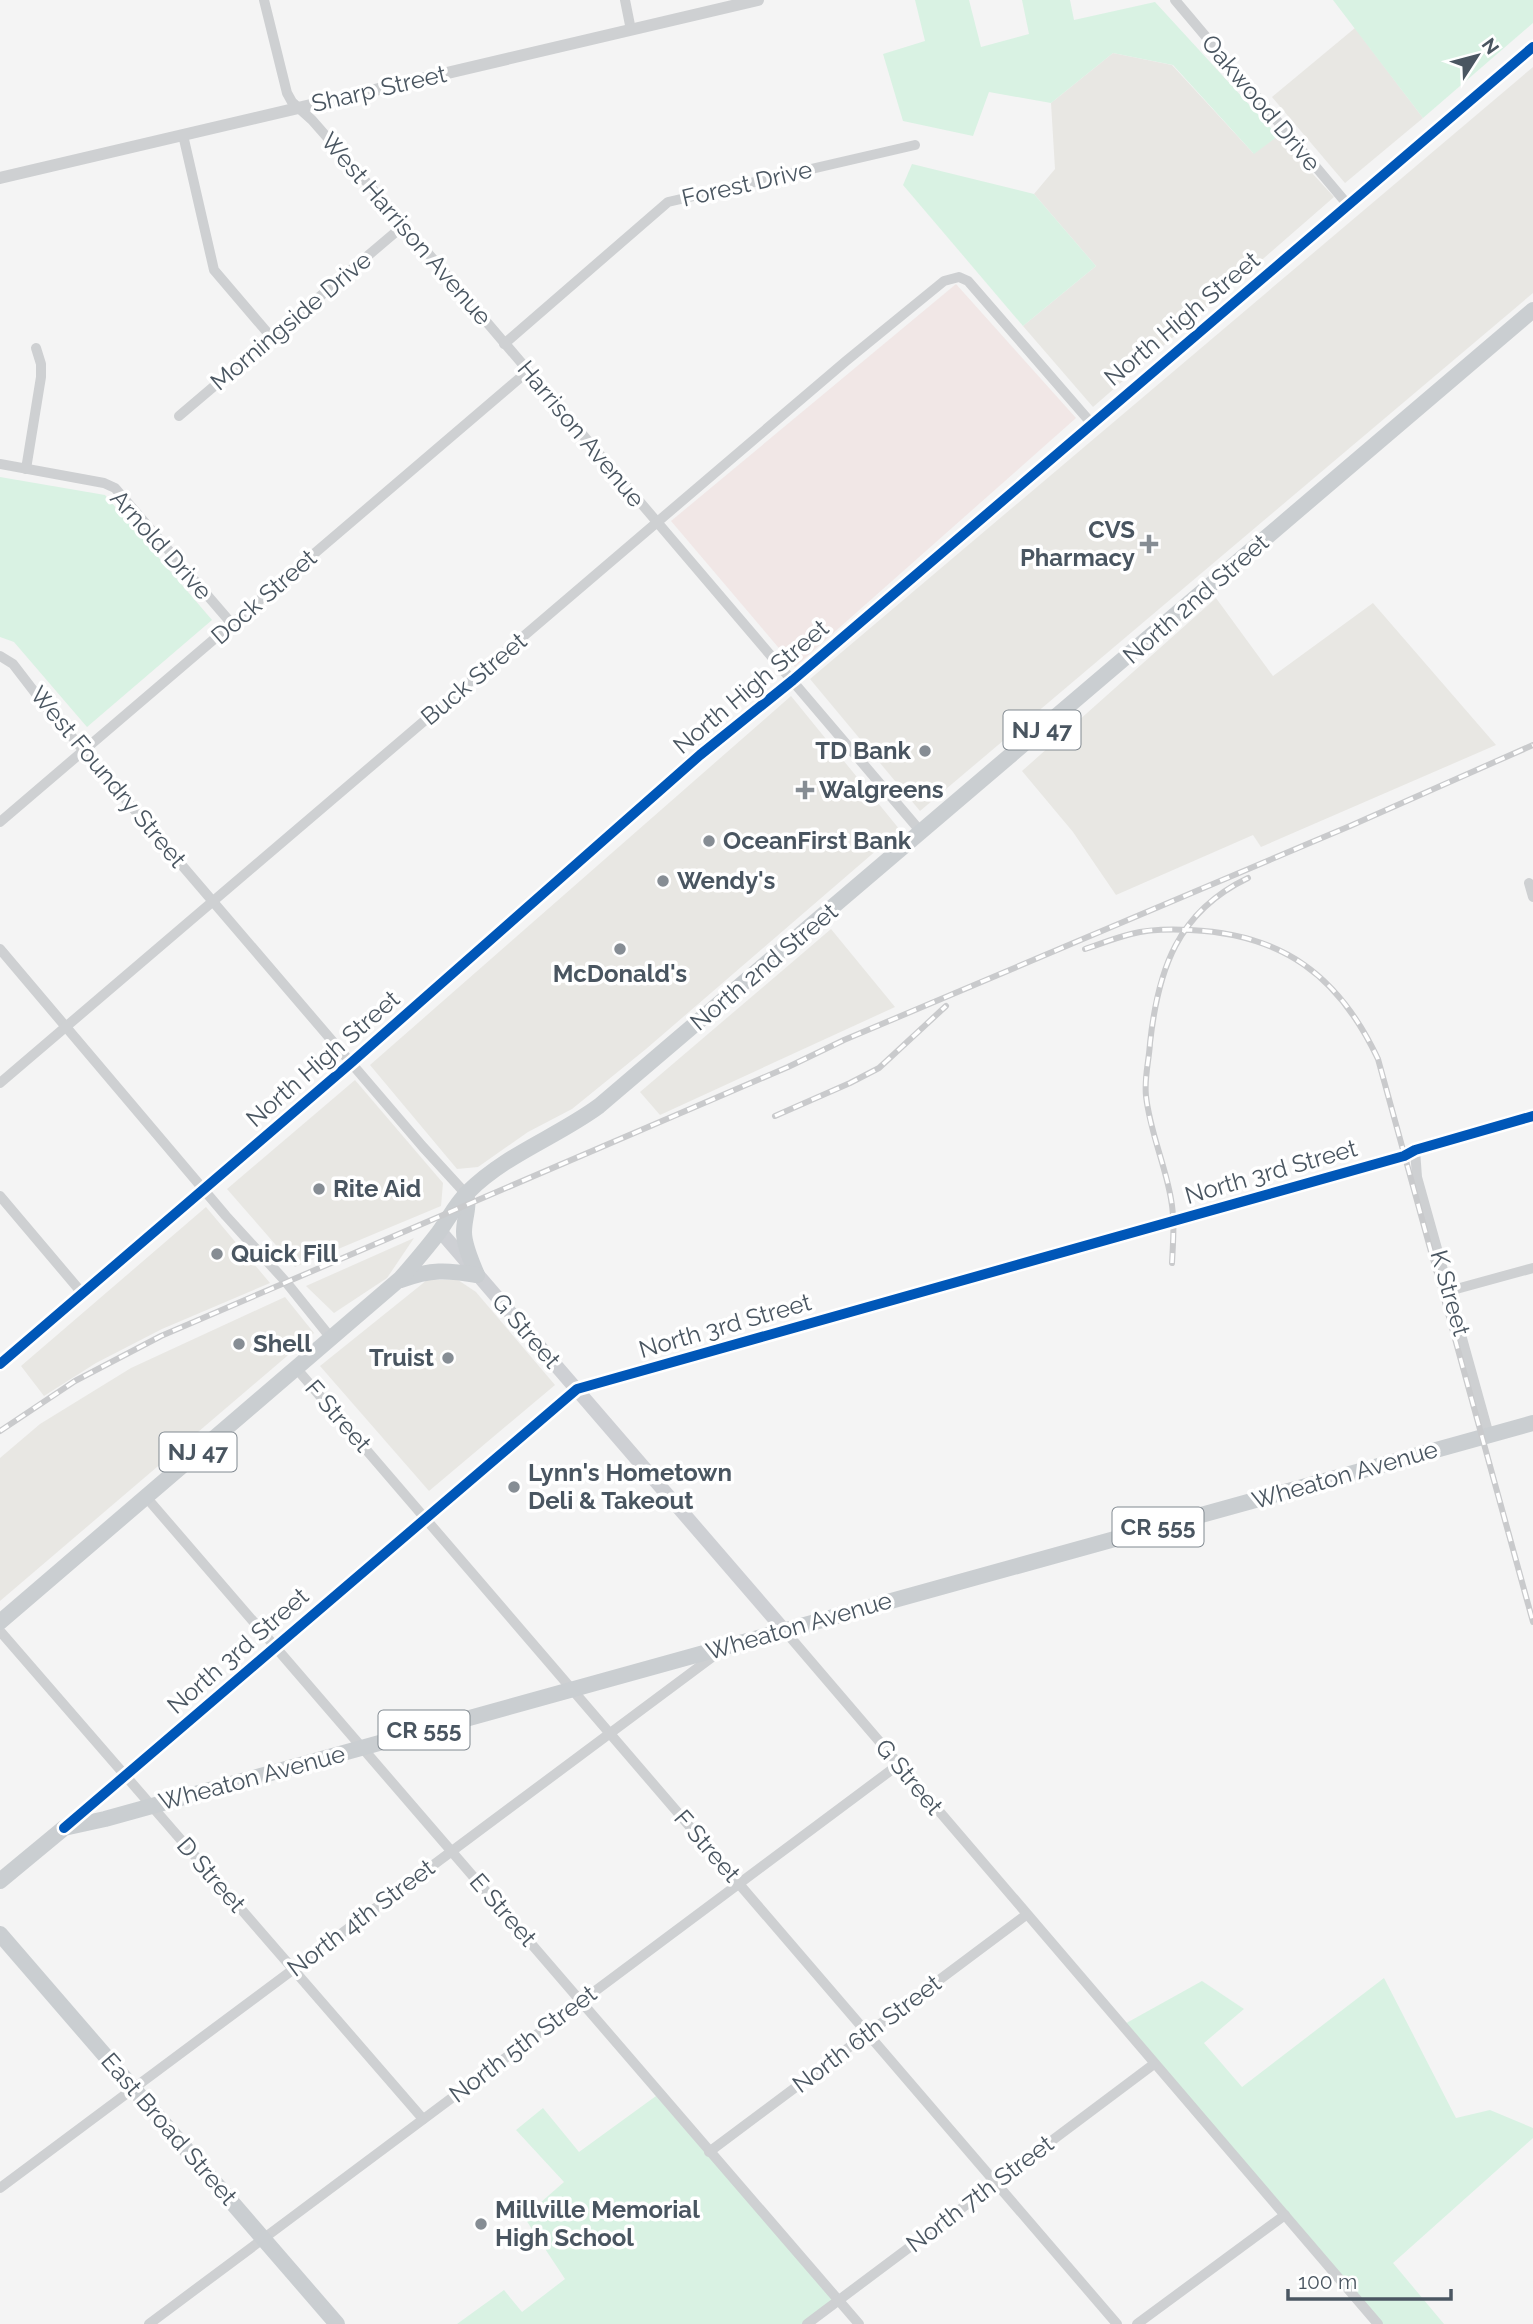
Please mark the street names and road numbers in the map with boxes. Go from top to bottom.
street label: Oakwood Drive [1196,28,1327,177]
street label: Sharp Street [309,59,449,118]
street label: West Harrison Avenue [315,126,498,331]
street label: Forest Drive [679,154,815,213]
street label: Morningside Drive [204,245,377,396]
street label: North High Street [1098,245,1265,392]
street label: Harrison Avenue [512,355,651,513]
street label: Arnold Drive [105,484,218,606]
street label: North 2nd Street [1117,528,1274,670]
street label: Dock Street [205,543,322,650]
street label: North High Street [667,613,834,760]
street label: Buck Street [415,626,532,731]
street label: West Foundry Street [24,680,193,873]
road number: NJ 47 [1004,710,1080,750]
street label: North 2nd Street [684,897,843,1037]
street label: North High Street [240,984,405,1133]
street label: North 3rd Street [1181,1133,1360,1210]
street label: K Street [1424,1247,1477,1339]
street label: G Street [486,1287,567,1374]
street label: North 3rd Street [635,1287,814,1364]
street label: F Street [299,1374,378,1458]
road number: NJ 47 [160,1432,236,1471]
street label: Wheaton Avenue [1249,1434,1441,1515]
road number: CR 555 [1112,1508,1204,1546]
street label: North 3rd Street [161,1581,314,1720]
street label: Wheaton Avenue [703,1585,895,1666]
road number: CR 555 [378,1710,470,1750]
street label: G Street [869,1733,949,1820]
street label: Wheaton Avenue [155,1739,348,1816]
street label: F Street [668,1804,747,1888]
street label: D Street [171,1831,252,1918]
street label: North 4th Street [281,1853,440,1982]
street label: E Street [464,1867,543,1952]
street label: North 6th Street [787,1968,947,2099]
street label: North 5th Street [443,1979,602,2108]
street label: East Broad Street [95,2047,243,2211]
street label: North 7th Street [900,2129,1059,2258]

